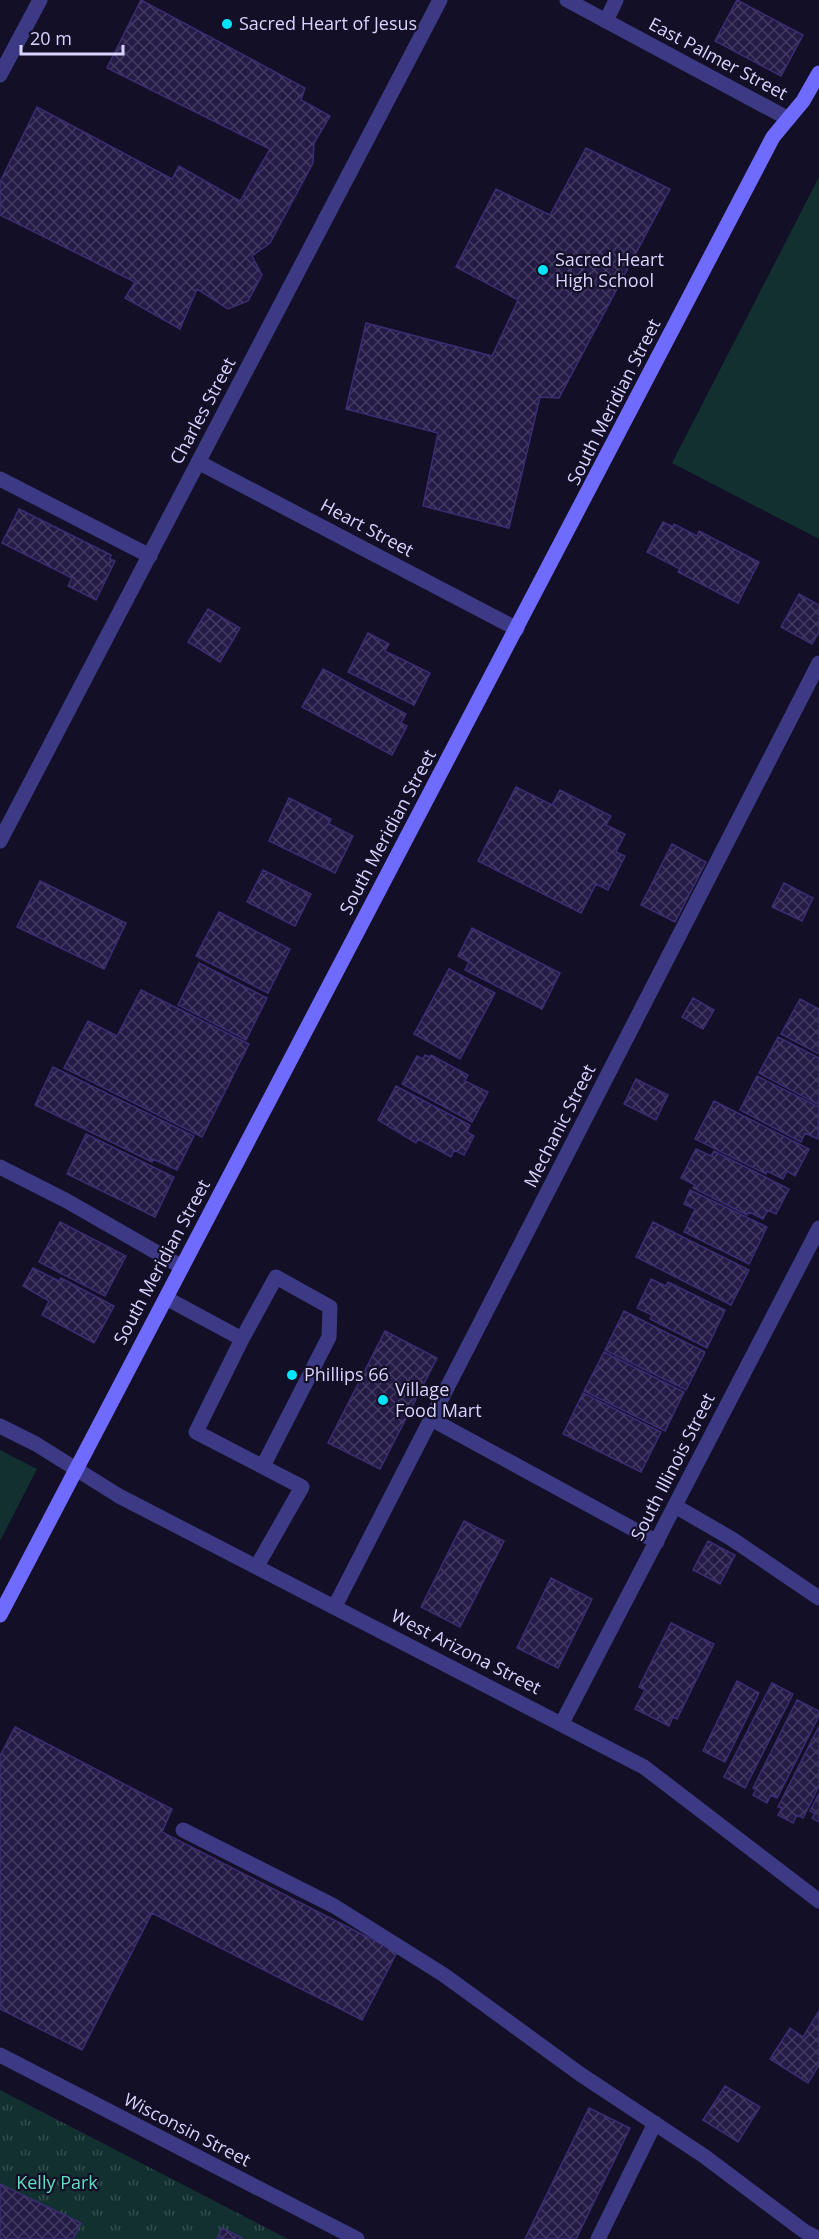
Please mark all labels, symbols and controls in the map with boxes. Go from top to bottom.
place label: Sacred Heart of Jesus [239,11,417,35]
street label: East Palmer Street [645,11,792,105]
marker: Sacred Heart of Jesus [220,17,234,31]
scale bar [21,18,123,56]
text: 20 m [30,26,72,50]
place label: Sacred Heart High School [555,247,664,292]
marker: Sacred Heart High School [536,263,550,277]
street label: South Meridian Street [561,314,665,489]
street label: Charles Street [164,353,240,468]
street label: Heart Street [317,493,418,562]
street label: South Meridian Street [333,745,441,918]
street label: Mechanic Street [518,1060,600,1191]
street label: South Meridian Street [107,1175,215,1348]
place label: Phillips 66 [304,1362,389,1386]
marker: Phillips 66 [285,1368,299,1382]
place label: Village Food Mart [395,1377,482,1422]
street label: South Illinois Street [625,1389,720,1544]
marker: Village Food Mart [376,1393,390,1407]
street label: West Arizona Street [388,1603,545,1699]
street label: Wisconsin Street [120,2087,255,2171]
park label: Kelly Park [16,2170,98,2194]

